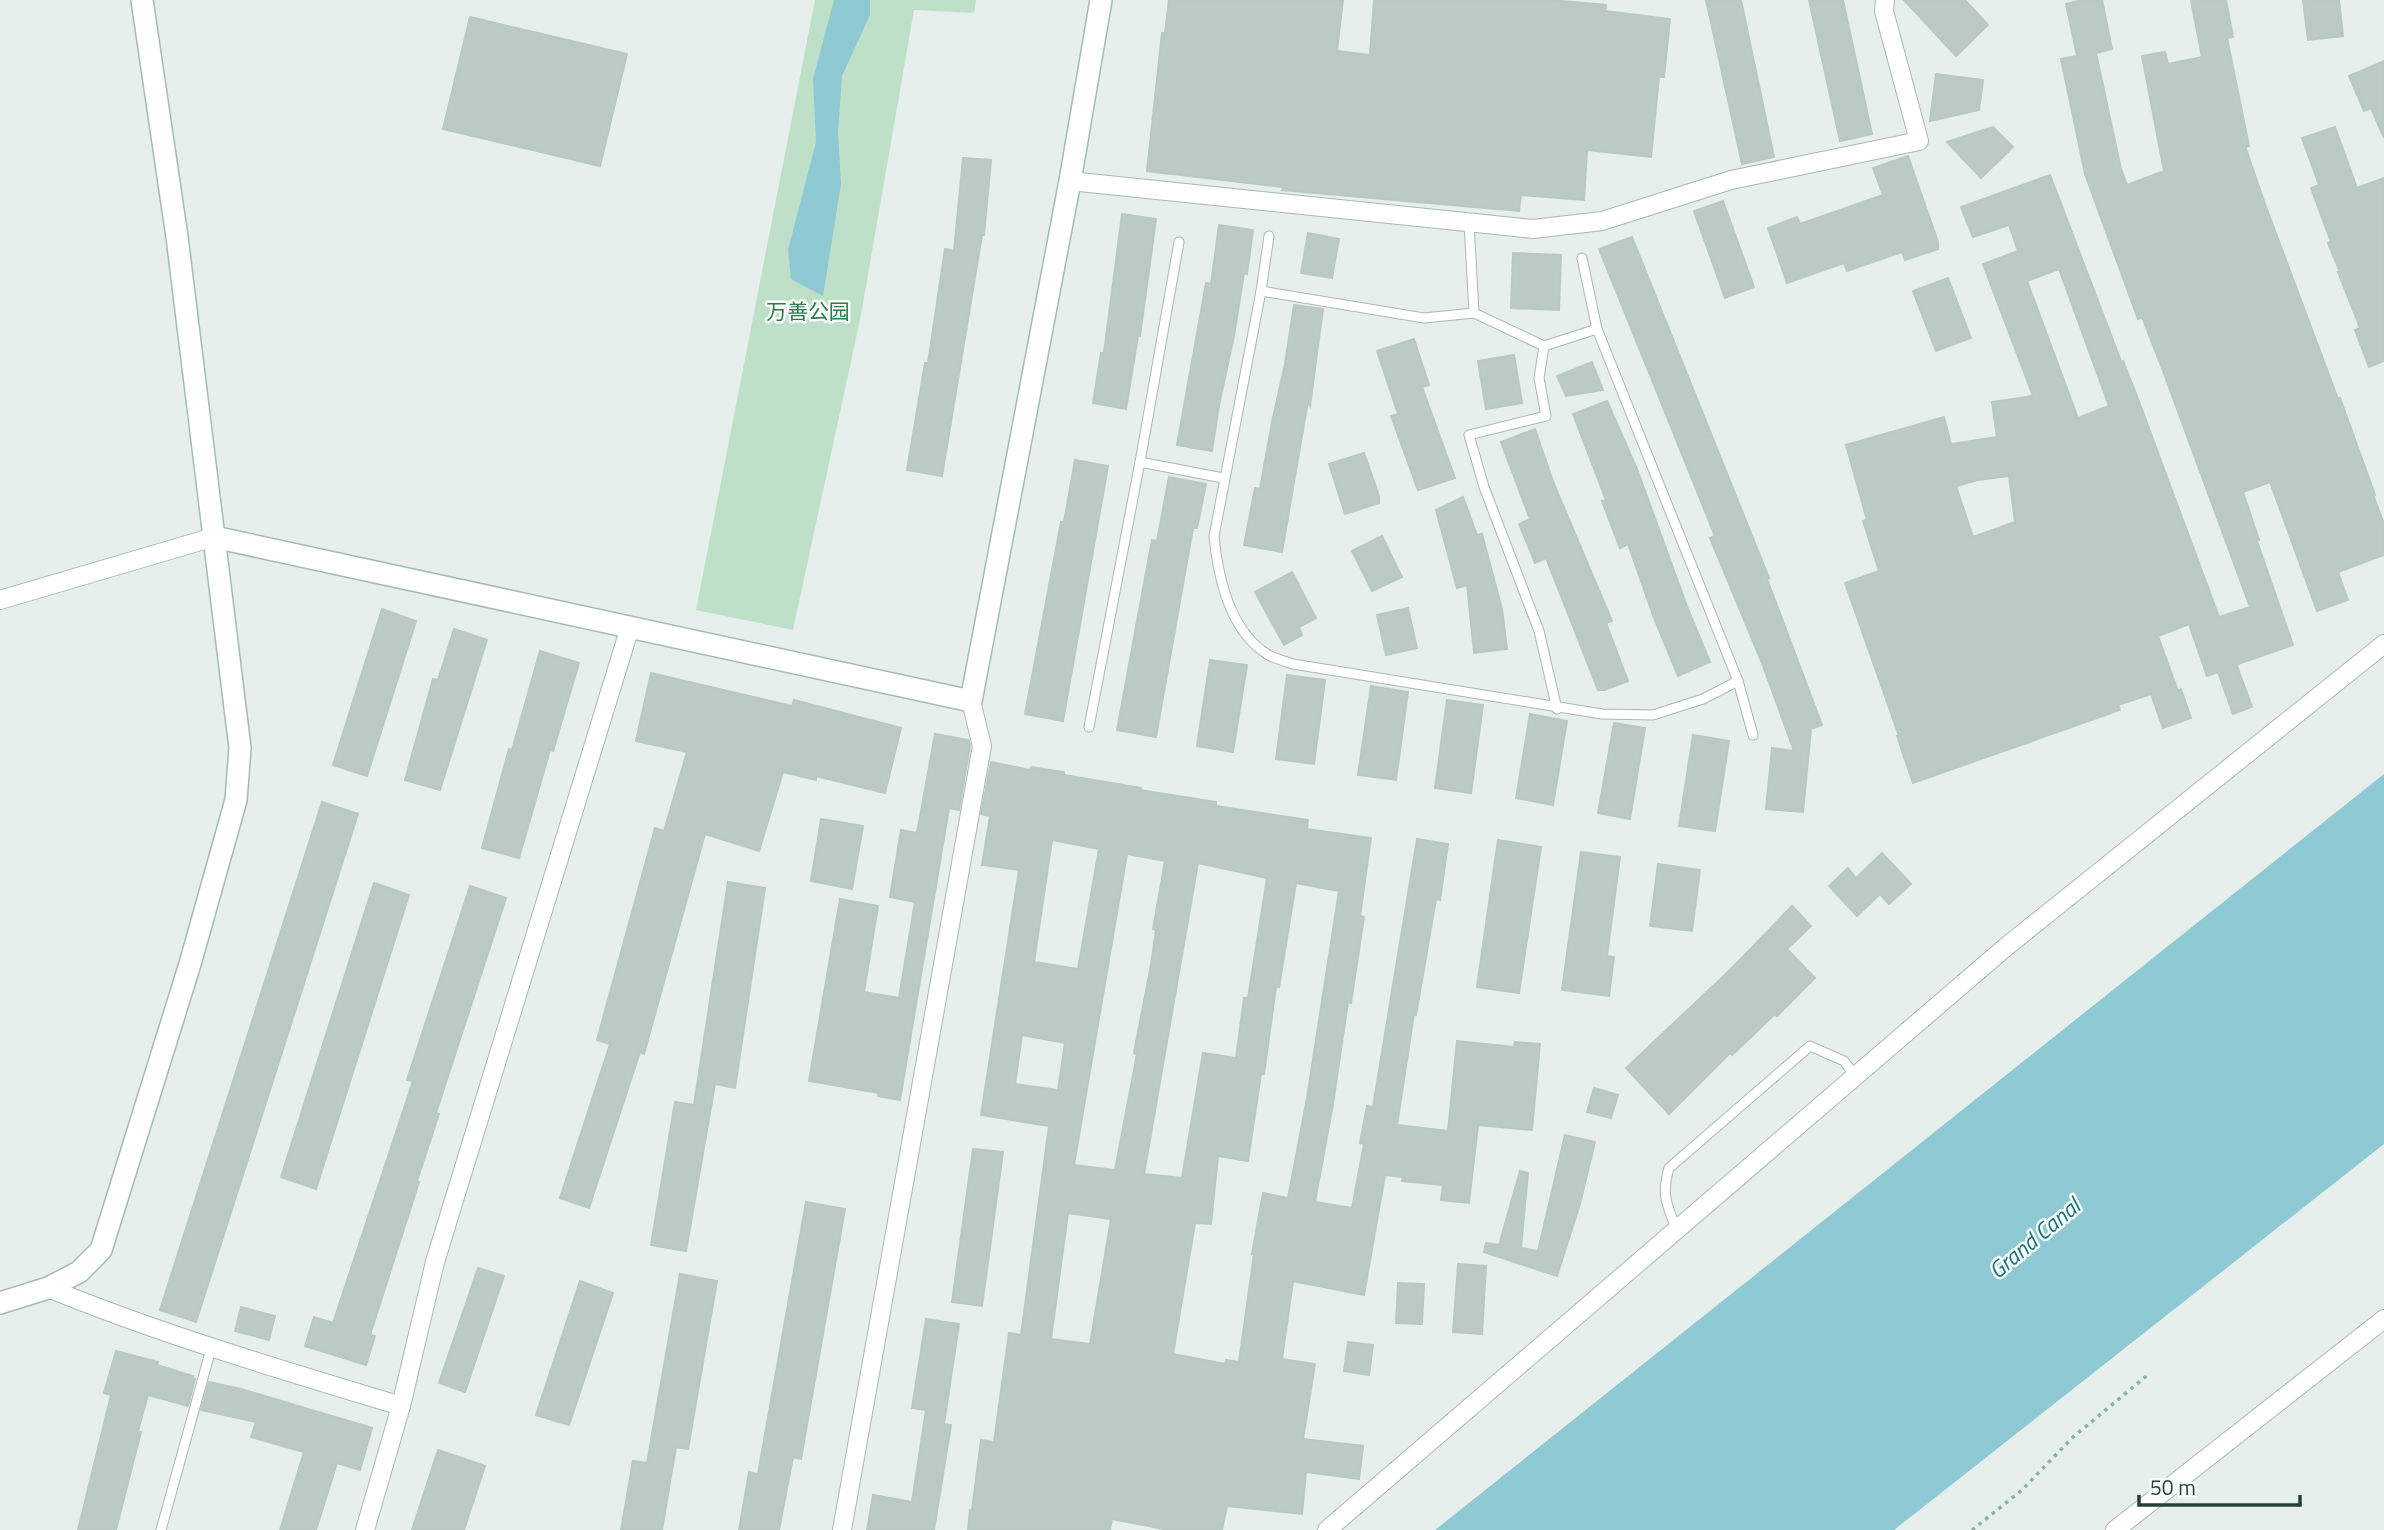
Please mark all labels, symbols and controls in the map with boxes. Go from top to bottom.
park label: 万善公园 [766,295,850,327]
water label: Grand Canal [1980,1187,2090,1287]
scale bar [2139,1464,2300,1508]
text: 50 m [2150,1471,2196,1503]

